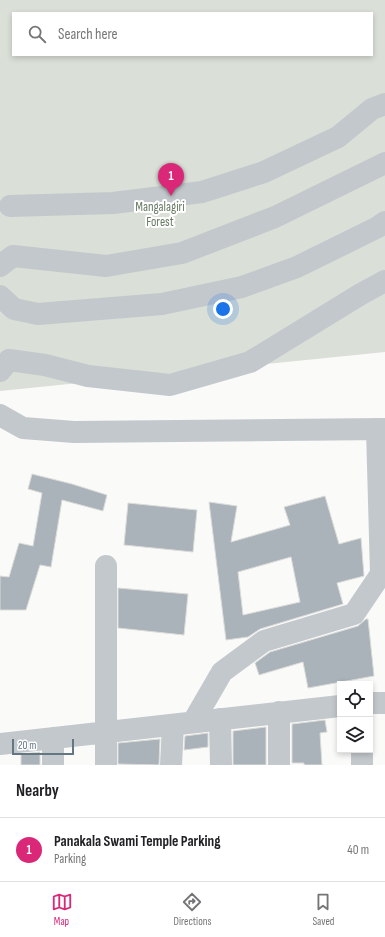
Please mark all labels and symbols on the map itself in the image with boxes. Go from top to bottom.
pin: 1 [158,163,184,196]
park label: Mangalagiri Forest [135,199,185,230]
your location [213,299,233,319]
scale bar [12,737,74,756]

